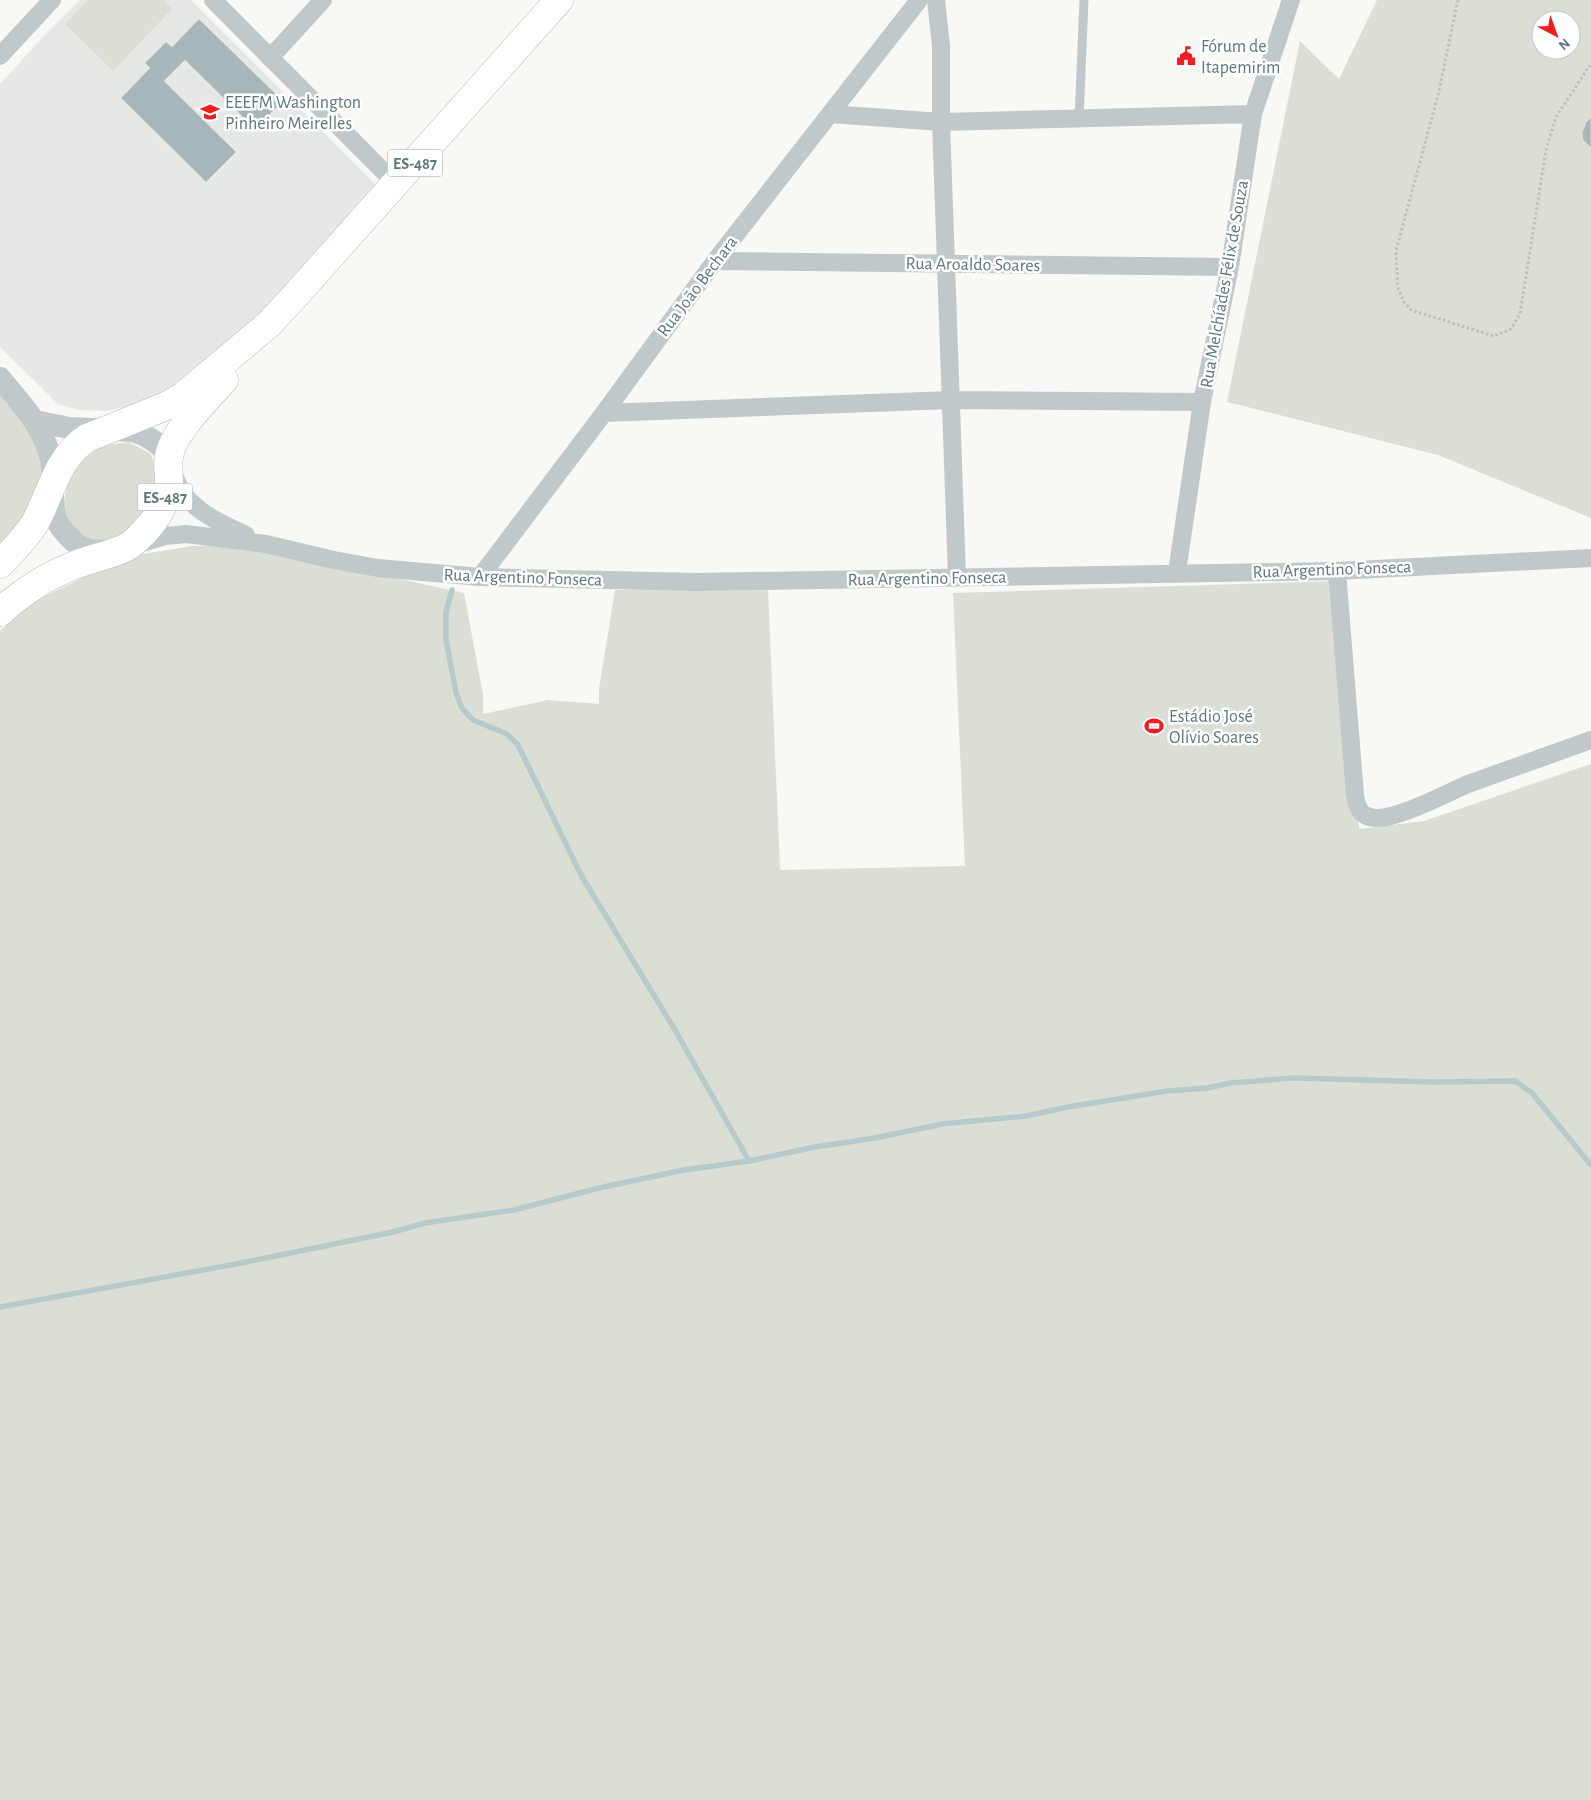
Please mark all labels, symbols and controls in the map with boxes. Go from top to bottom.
north arrow [1531,10,1581,60]
text: N [1556,36,1572,53]
place label: Fórum de Itapemirim [1201,38,1281,77]
public building icon: Fórum de Itapemirim [1175,45,1197,67]
place label: EEEFM Washington Pinheiro Meirelles [225,94,361,133]
school or university icon: EEEFM Washington Pinheiro Meirelles [199,101,221,123]
road number: ES-487 [388,150,442,177]
street label: Rua Melchíades Félix de Souza [1198,179,1252,389]
street label: Rua João Bechara [654,233,741,340]
street label: Rua Aroaldo Soares [905,255,1040,275]
road number: ES-487 [138,484,192,511]
street label: Rua Argentino Fonseca [1252,558,1412,582]
street label: Rua Argentino Fonseca [443,566,603,590]
street label: Rua Argentino Fonseca [847,569,1007,589]
place label: Estádio José Olívio Soares [1169,708,1259,747]
sports icon: Estádio José Olívio Soares [1143,715,1165,737]

